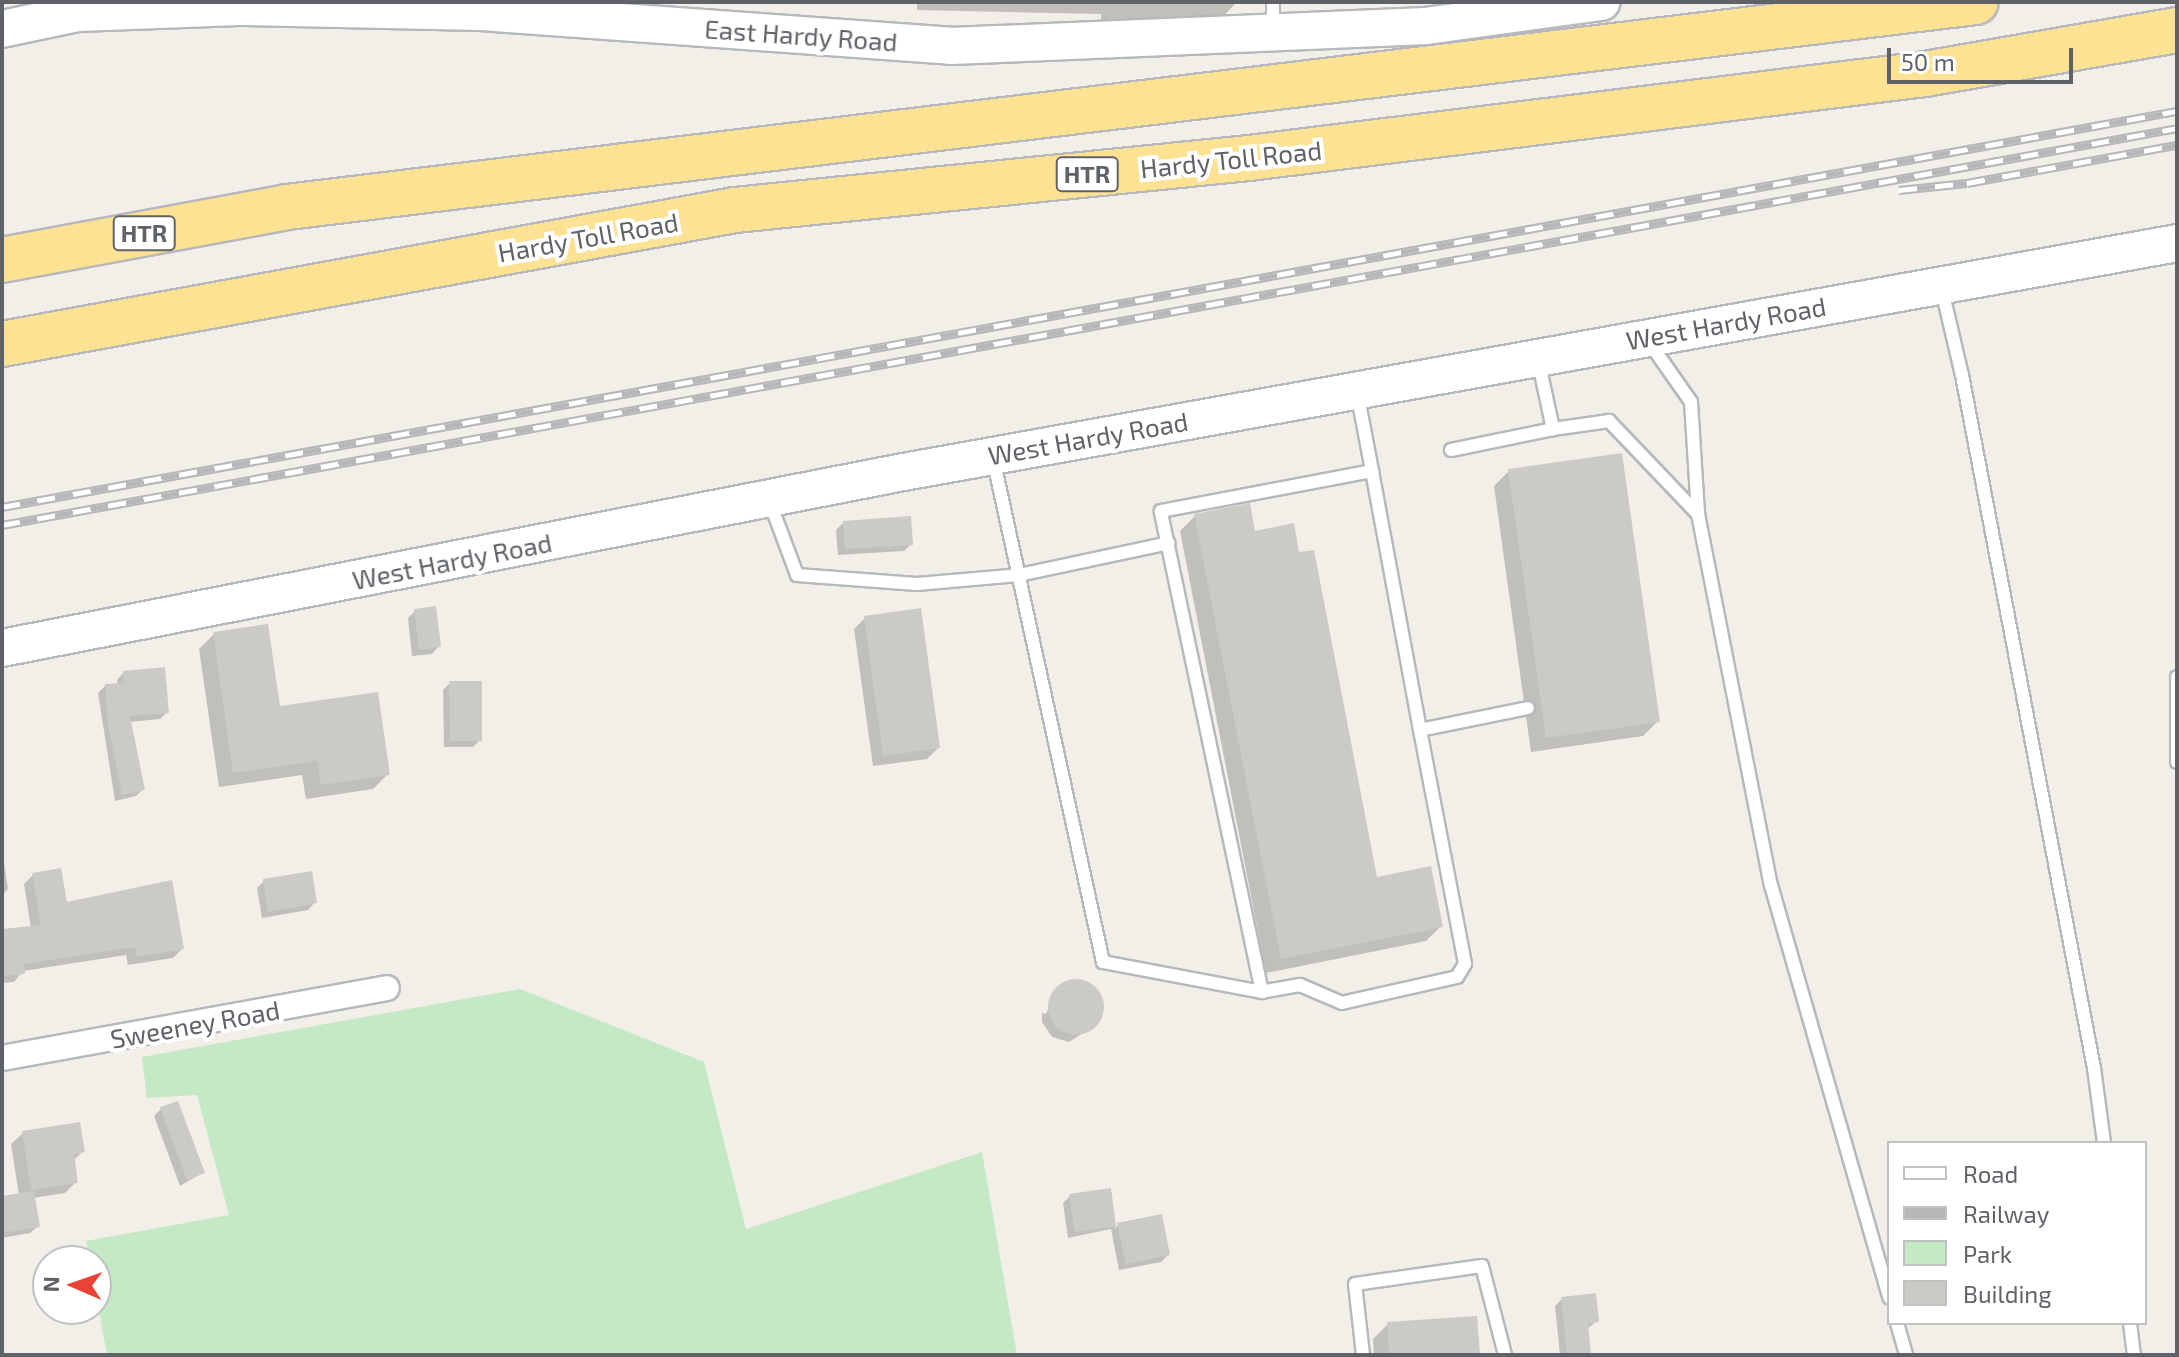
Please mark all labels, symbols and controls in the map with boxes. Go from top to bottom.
street label: East Hardy Road [703,13,899,57]
scale bar [1891,32,2077,82]
text: 50 m [1901,47,1955,76]
street label: Hardy Toll Road [1138,134,1324,184]
road number: HTR [1055,154,1119,194]
street label: Hardy Toll Road [495,206,681,268]
road number: HTR [112,213,176,253]
street label: West Hardy Road [1623,290,1829,356]
street label: West Hardy Road [985,405,1191,471]
street label: West Hardy Road [349,526,555,596]
street label: Sweeney Road [108,994,282,1054]
legend [1887,1141,2147,1325]
text: Road [1963,1159,2018,1188]
text: Railway [1963,1199,2049,1228]
text: Park [1963,1239,2012,1268]
north arrow [32,1245,112,1325]
text: N [37,1276,63,1293]
text: Building [1963,1279,2052,1308]

